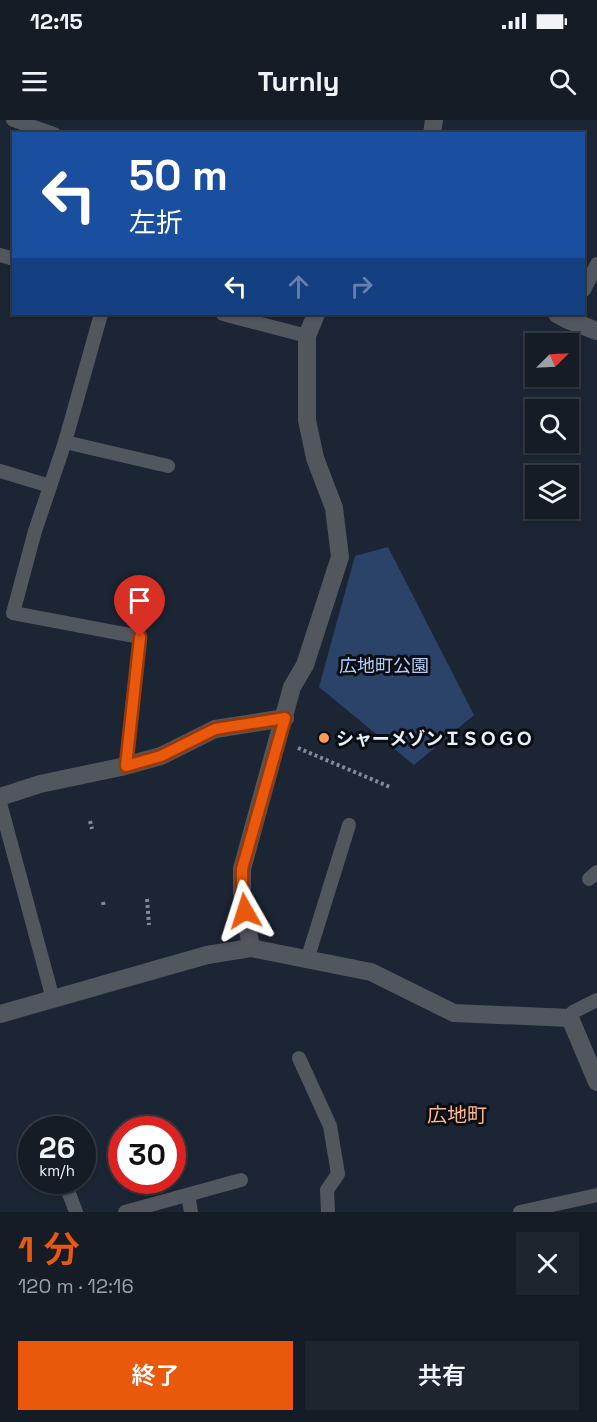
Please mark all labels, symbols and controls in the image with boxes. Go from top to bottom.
text: 12:15 [30,7,83,35]
text: Turnly [258,64,339,99]
icon: menu [18,65,51,98]
icon: search [546,65,579,98]
text: 50 m [129,149,228,202]
icon: left [30,156,108,234]
text: 左折 [129,205,183,240]
icon: left [219,270,252,303]
icon: ahead [282,270,315,303]
icon: right [345,270,378,303]
north arrow [525,333,579,387]
map controls [525,333,579,519]
button: search [525,399,579,453]
button: layers [525,465,579,519]
pin [114,575,165,637]
icon: arrive [123,584,156,617]
park label: 広地町公園 [339,654,429,677]
place label: シャーメゾンＩＳＯＧＯ [336,727,533,750]
marker: シャーメゾンＩＳＯＧＯ [317,731,331,745]
position arrow [213,879,277,943]
district label: 広地町 [427,1102,487,1128]
speed limit sign: 30 [108,1116,186,1194]
text: 26 [39,1128,75,1167]
text: km/h [39,1161,75,1180]
text: 1 分 [18,1227,79,1273]
button: close [516,1232,579,1295]
text: 120 m · 12:16 [18,1273,134,1299]
button: 終了 [18,1341,293,1410]
button: 共有 [305,1341,579,1410]

